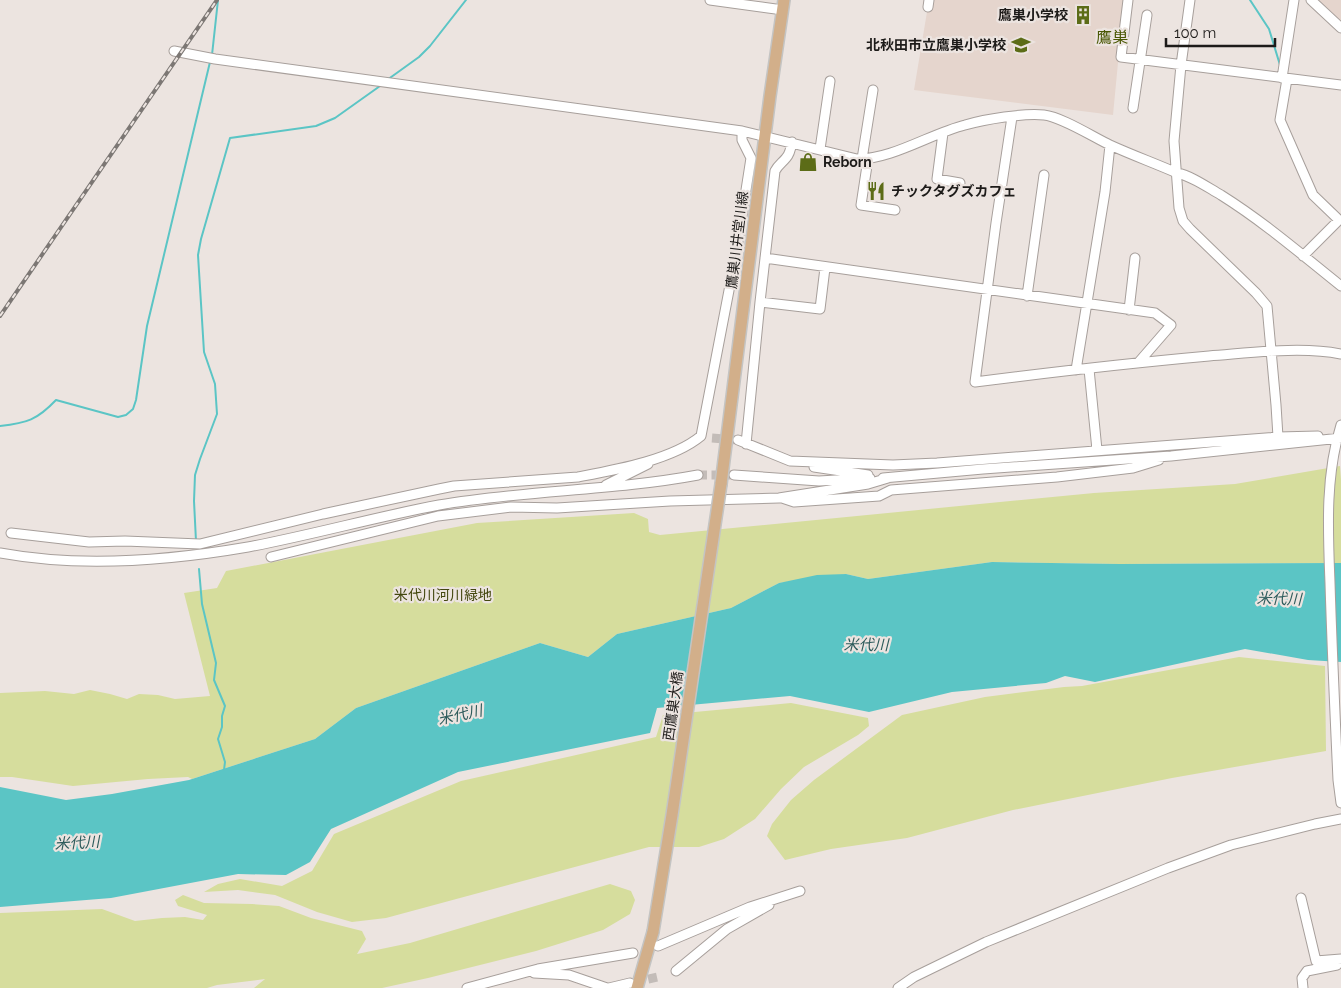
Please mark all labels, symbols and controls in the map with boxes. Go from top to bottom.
building icon: 鷹巣小学校 [1072,4,1094,26]
place label: 鷹巣小学校 [998,7,1068,23]
scale bar [1166,15,1275,47]
text: 100 m [1174,24,1216,42]
district label: 鷹巣 [1096,28,1128,47]
school or university icon: 北秋田市立鷹巣小学校 [1010,34,1032,56]
place label: 北秋田市立鷹巣小学校 [866,37,1006,53]
shop icon: Reborn [797,151,819,173]
place label: Reborn [823,154,872,170]
restaurant icon: チックタグズカフェ [865,180,887,202]
place label: チックタグズカフェ [891,183,1016,199]
street label: 鷹巣川井堂川線 [723,190,751,290]
park label: 米代川河川緑地 [394,587,492,603]
water label: 米代川 [1256,590,1304,608]
water label: 米代川 [843,636,890,654]
street label: 西鷹巣大橋 [660,670,686,742]
water label: 米代川 [436,701,486,728]
water label: 米代川 [54,833,102,853]

